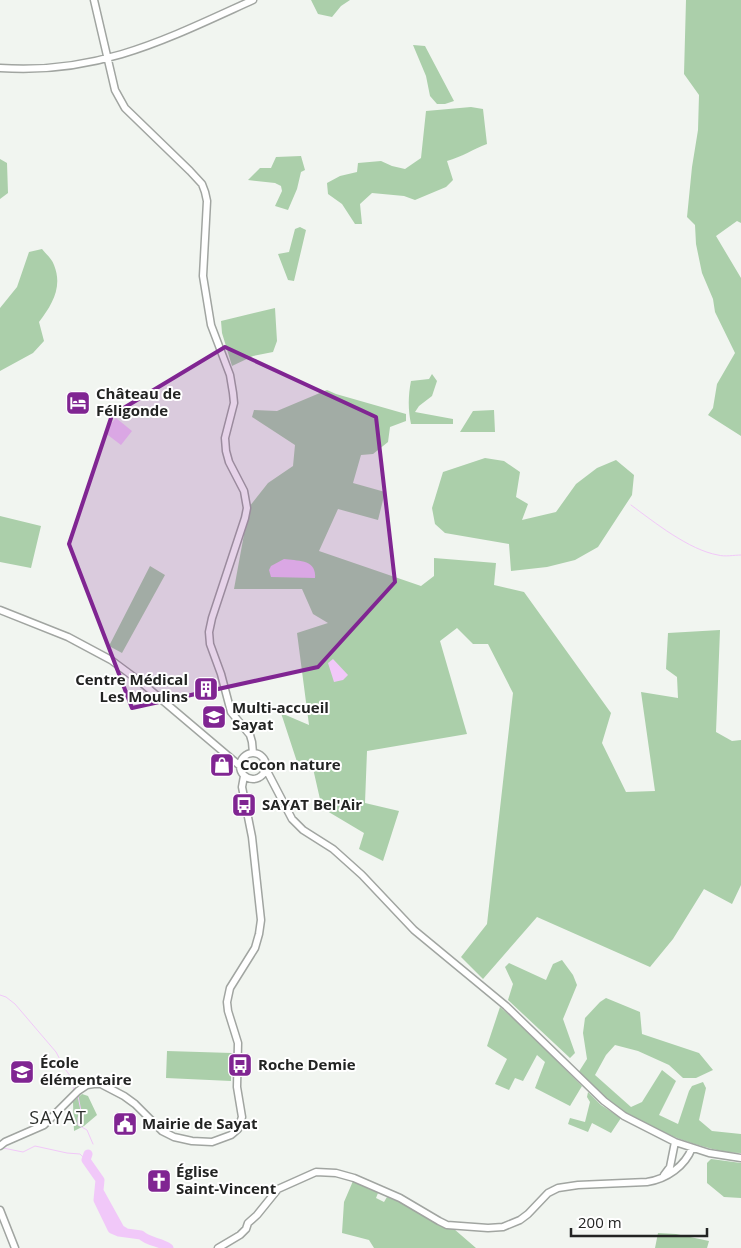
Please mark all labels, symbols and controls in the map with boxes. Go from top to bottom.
place label: Château de Féligonde [96,383,181,420]
hotel icon: Château de Féligonde [65,390,91,416]
place label: Centre Médical Les Moulins [75,669,188,706]
building icon: Centre Médical Les Moulins [193,676,219,702]
place label: Multi-accueil Sayat [232,697,329,734]
school or university icon: Multi-accueil Sayat [201,704,227,730]
shop icon: Cocon nature [209,752,235,778]
place label: Cocon nature [240,754,341,774]
bus stop icon: SAYAT Bel'Air [231,792,257,818]
place label: SAYAT Bel'Air [262,794,362,814]
place label: École élémentaire [40,1052,132,1089]
bus stop icon: Roche Demie [227,1052,253,1078]
place label: Roche Demie [258,1054,356,1074]
school or university icon: École élémentaire [9,1059,35,1085]
district label: SAYAT [29,1105,87,1129]
public building icon: Mairie de Sayat [112,1111,138,1137]
place label: Mairie de Sayat [142,1113,258,1133]
place label: Église Saint-Vincent [176,1161,277,1198]
church icon: Église Saint-Vincent [146,1168,172,1194]
scale bar [571,1206,707,1238]
text: 200 m [578,1212,622,1232]

